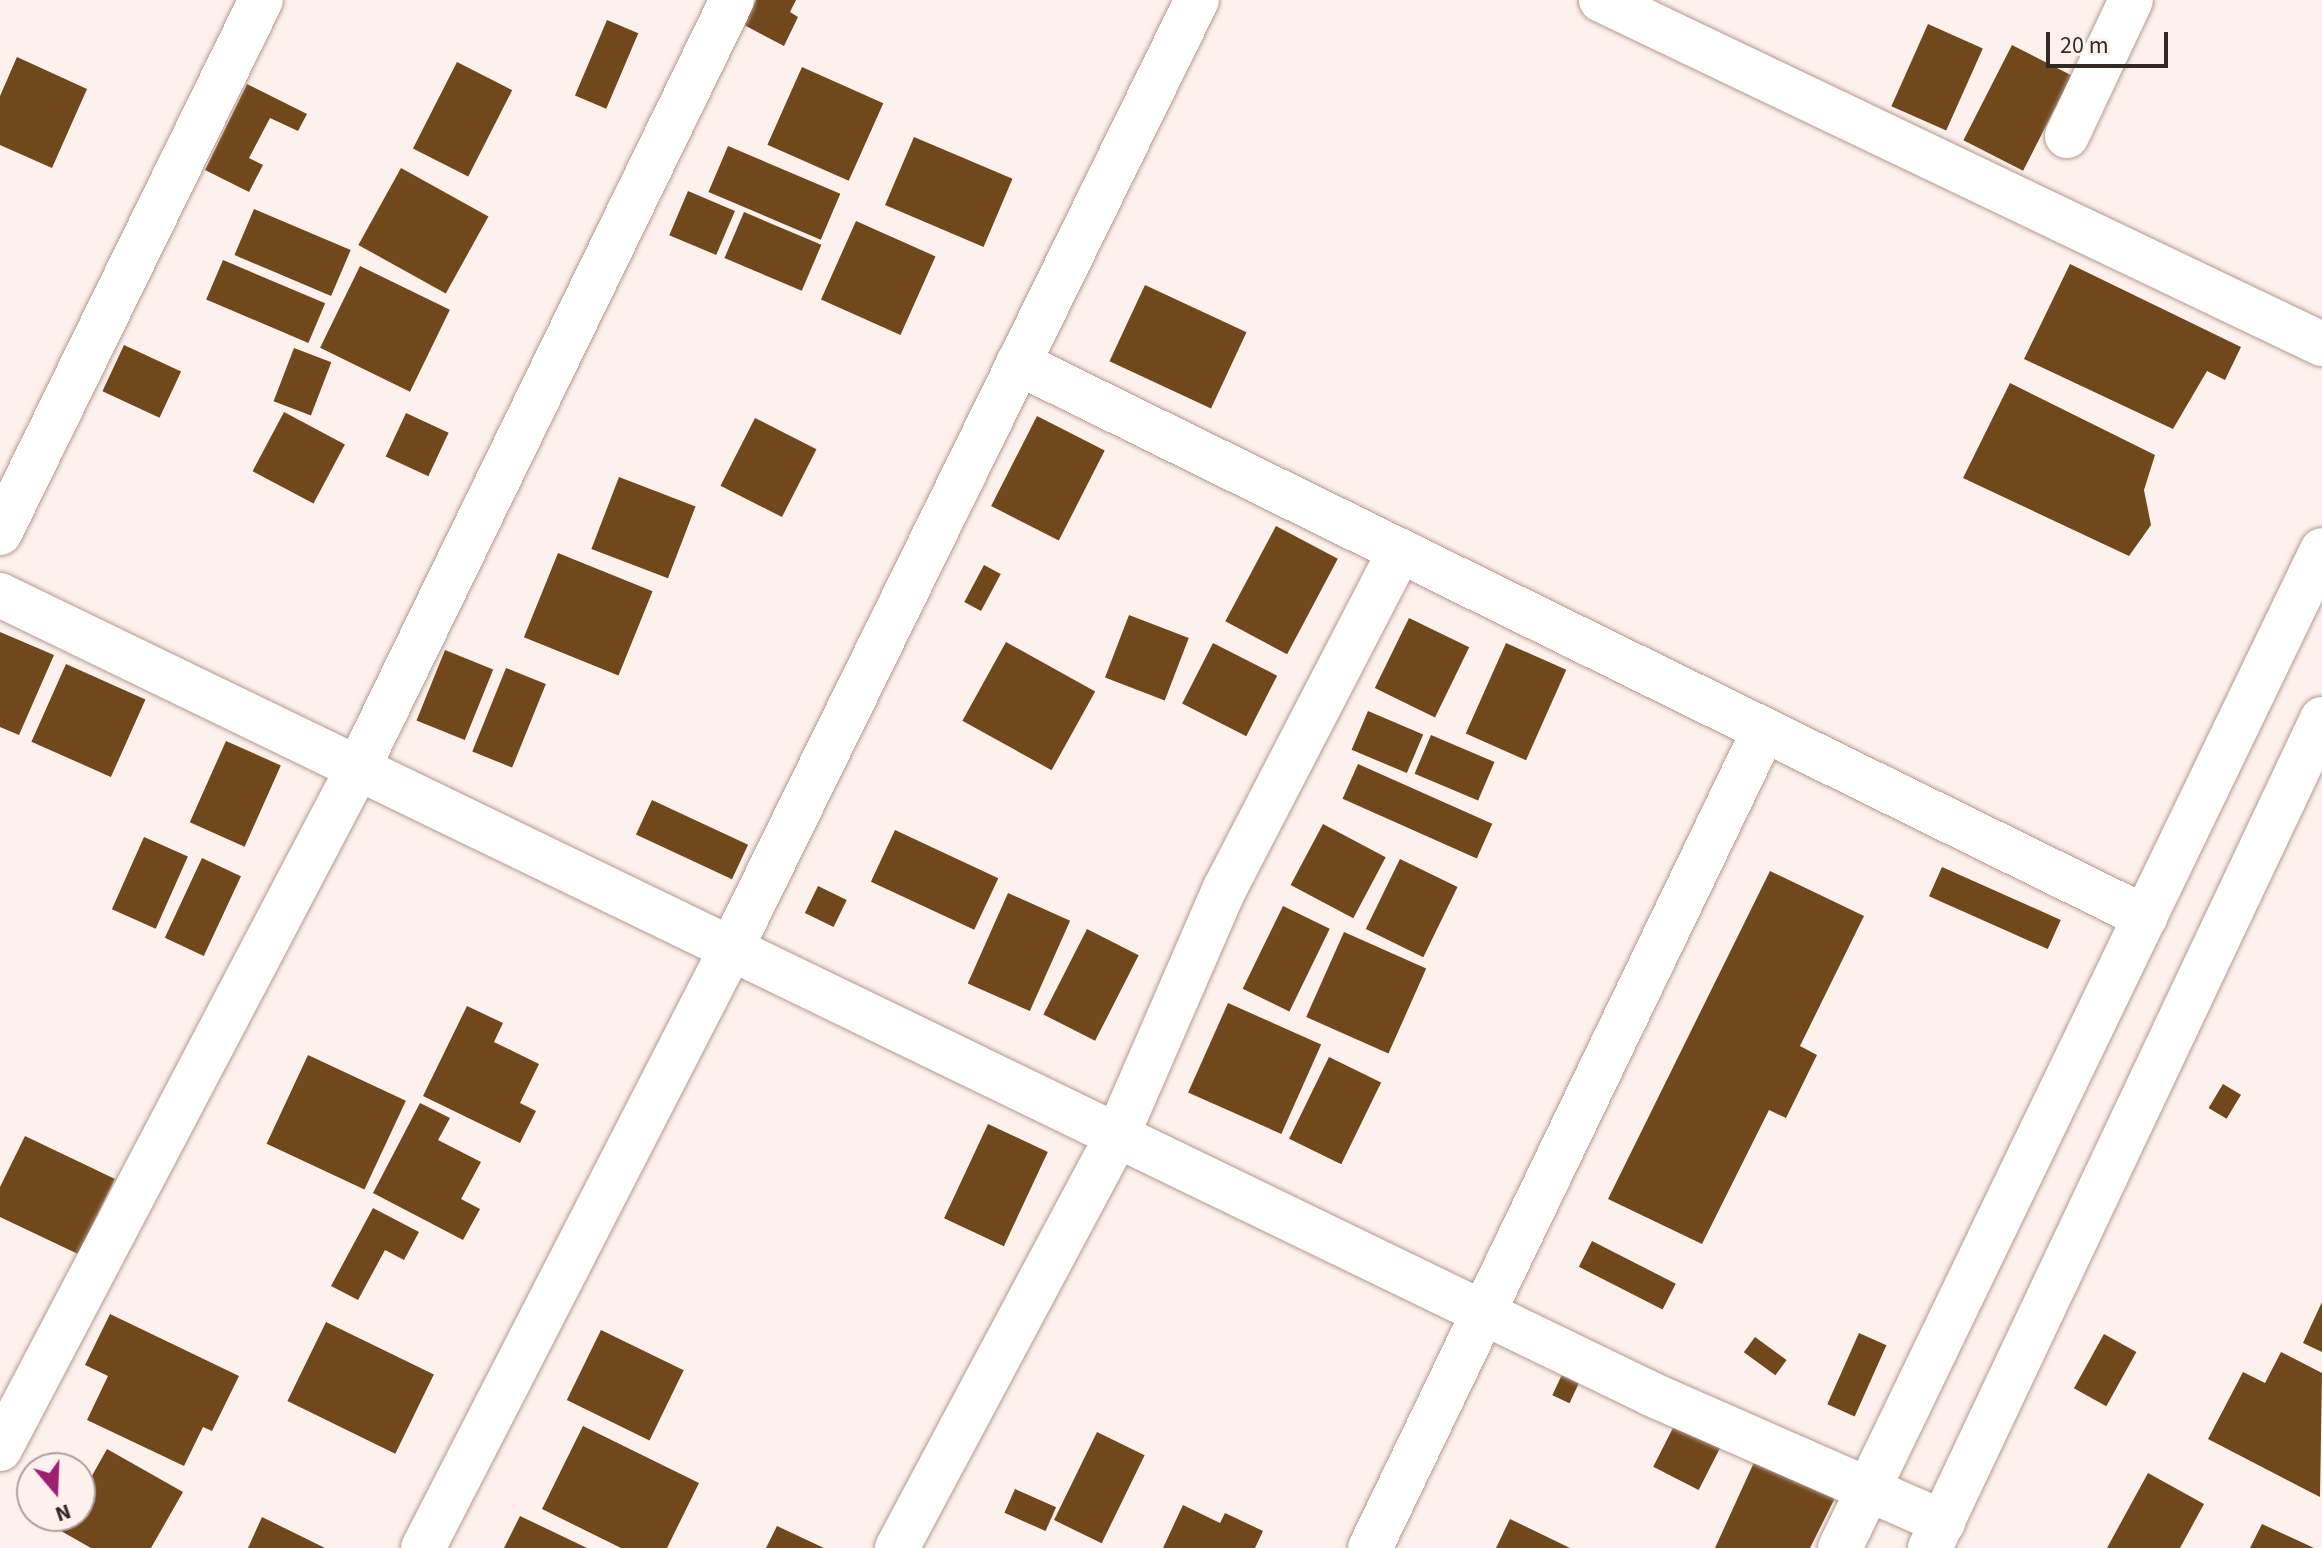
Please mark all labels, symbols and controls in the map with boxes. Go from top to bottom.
scale bar [2050,16,2172,66]
text: 20 m [2060,28,2109,63]
north arrow [16,1452,96,1532]
text: N [51,1495,75,1530]

